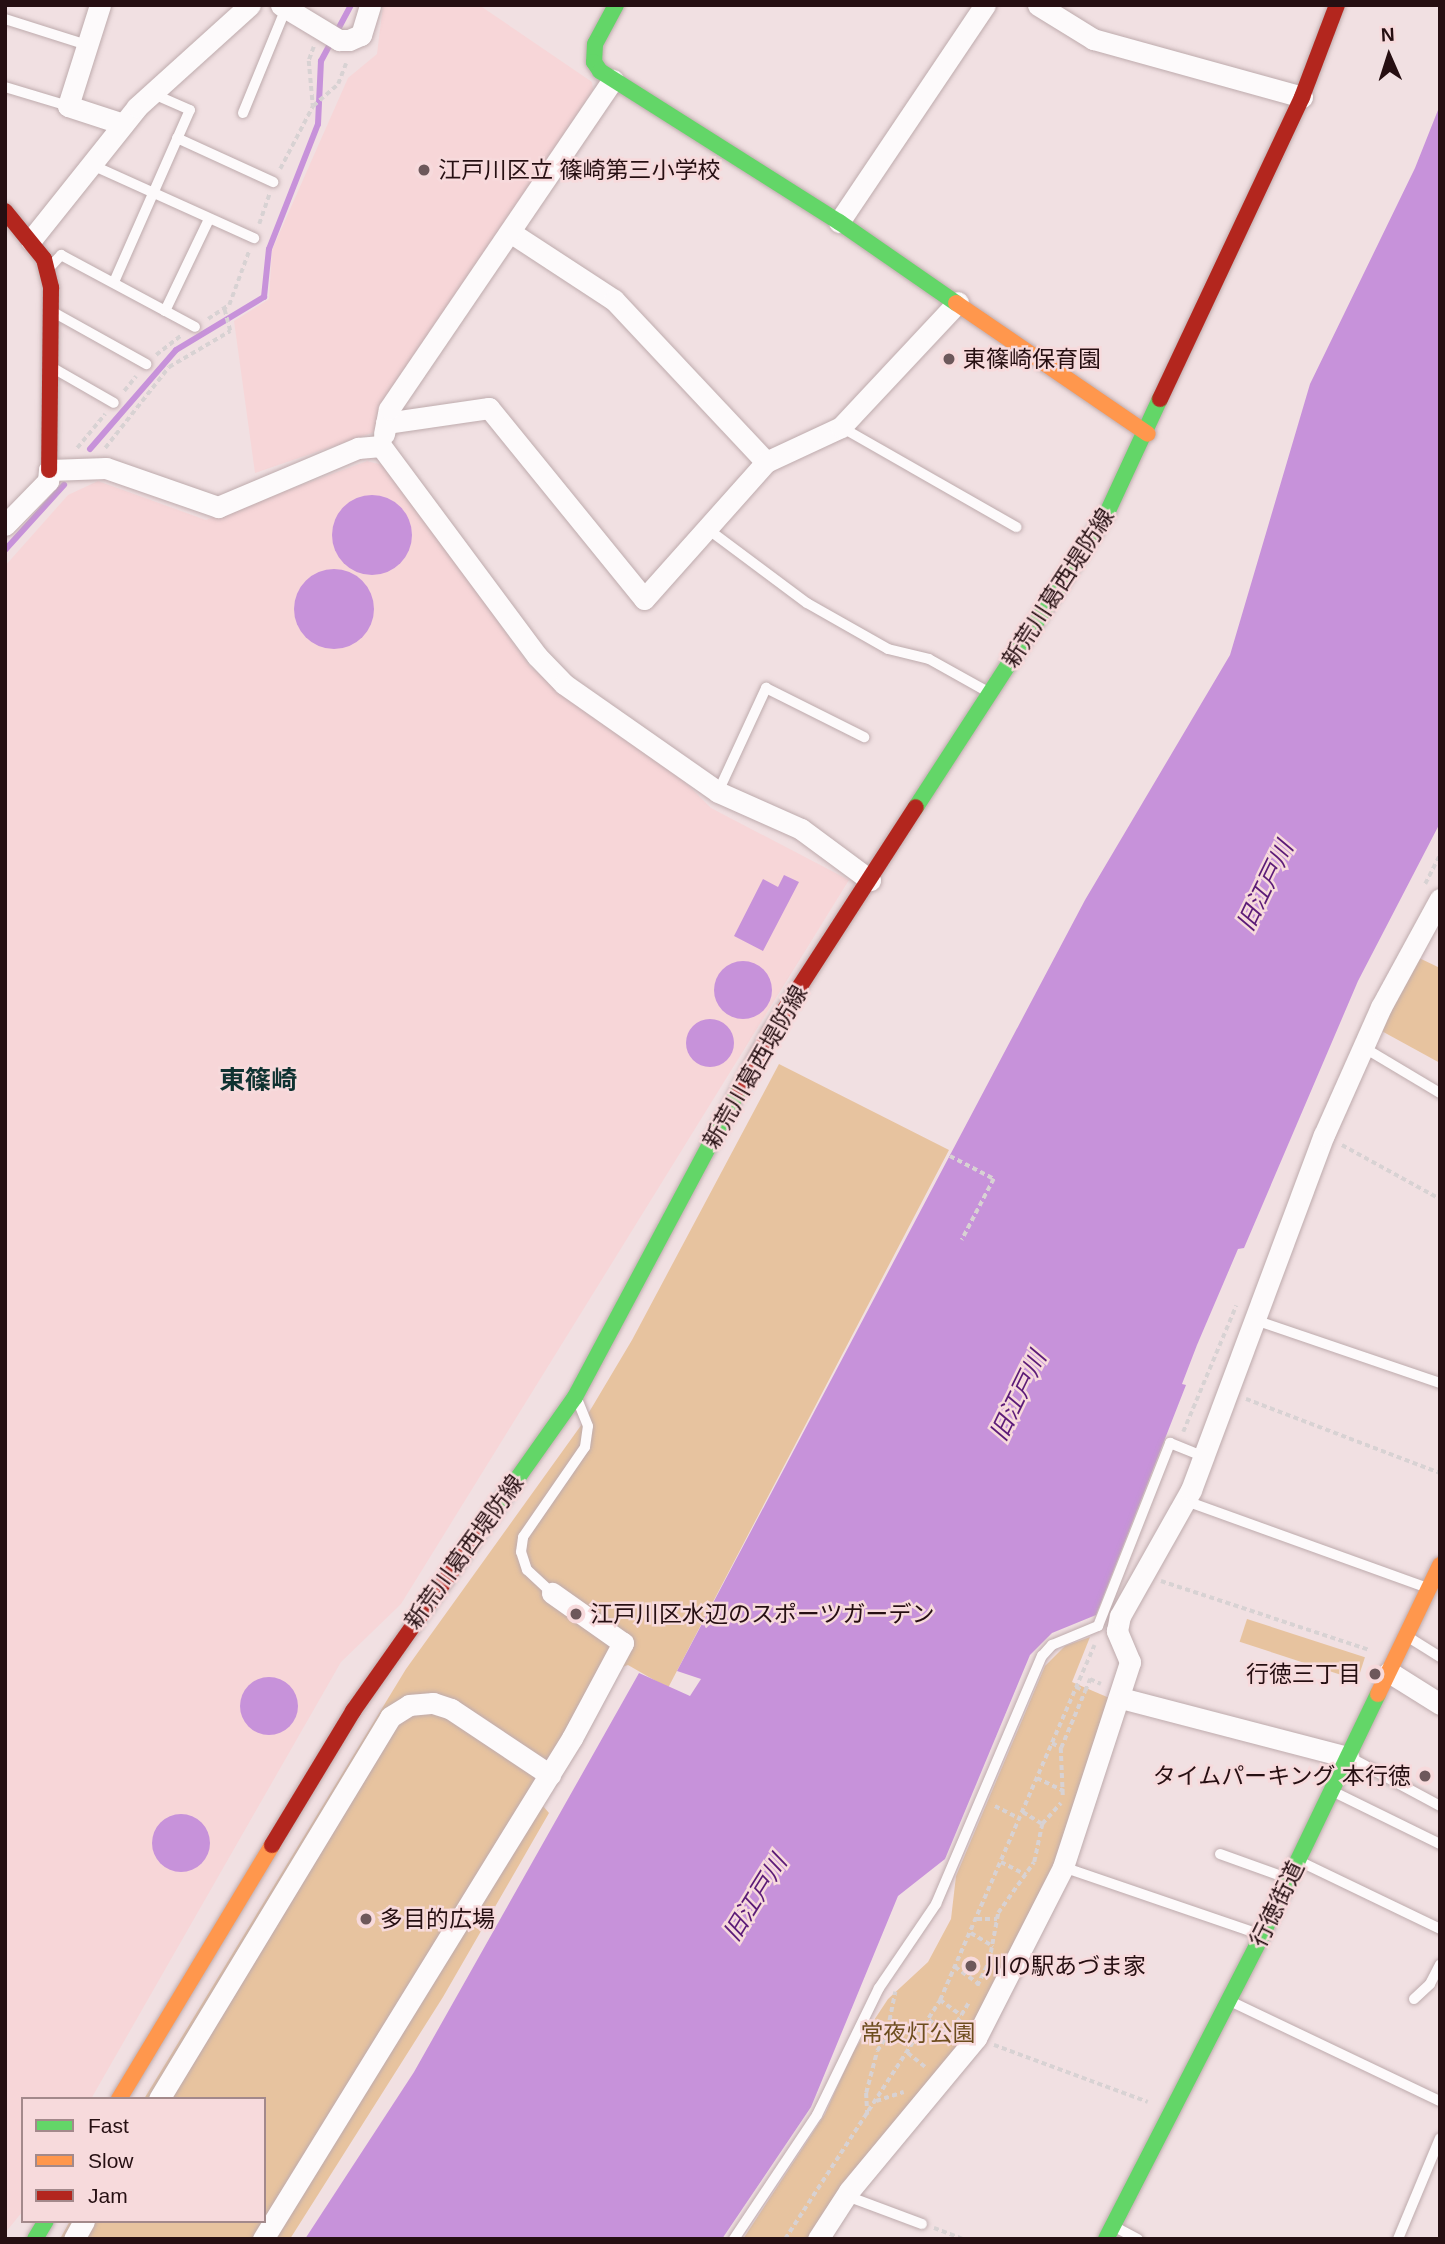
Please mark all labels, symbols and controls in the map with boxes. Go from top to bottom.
north arrow [1354,21,1424,91]
text: N [1380,24,1395,45]
place label: 江戸川区立 篠崎第三小学校 [438,156,720,184]
marker: 江戸川区立 篠崎第三小学校 [416,162,432,178]
place label: 東篠崎保育園 [963,345,1101,373]
marker: 東篠崎保育園 [941,351,957,367]
street label: 新荒川葛西堤防線 [996,503,1120,673]
water label: 旧江戸川 [1231,837,1299,935]
street label: 新荒川葛西堤防線 [697,980,813,1154]
district label: 東篠崎 [219,1065,297,1097]
water label: 旧江戸川 [984,1347,1052,1445]
street label: 新荒川葛西堤防線 [399,1469,529,1635]
place label: 江戸川区水辺のスポーツガーデン [590,1600,935,1628]
marker: 江戸川区水辺のスポーツガーデン [568,1606,584,1622]
place label: 行徳三丁目 [1246,1660,1361,1688]
marker: 行徳三丁目 [1367,1666,1383,1682]
place label: タイムパーキング 本行徳 [1152,1762,1411,1790]
marker: タイムパーキング 本行徳 [1417,1768,1433,1784]
water label: 旧江戸川 [717,1850,793,1946]
street label: 行徳街道 [1244,1857,1310,1951]
place label: 多目的広場 [380,1905,495,1933]
marker: 多目的広場 [358,1911,374,1927]
place label: 川の駅あづま家 [985,1952,1146,1980]
marker: 川の駅あづま家 [963,1958,979,1974]
park label: 常夜灯公園 [861,2019,975,2047]
legend [21,2097,266,2223]
text: Fast [88,2114,129,2137]
text: Slow [88,2149,134,2172]
text: Jam [88,2184,128,2207]

